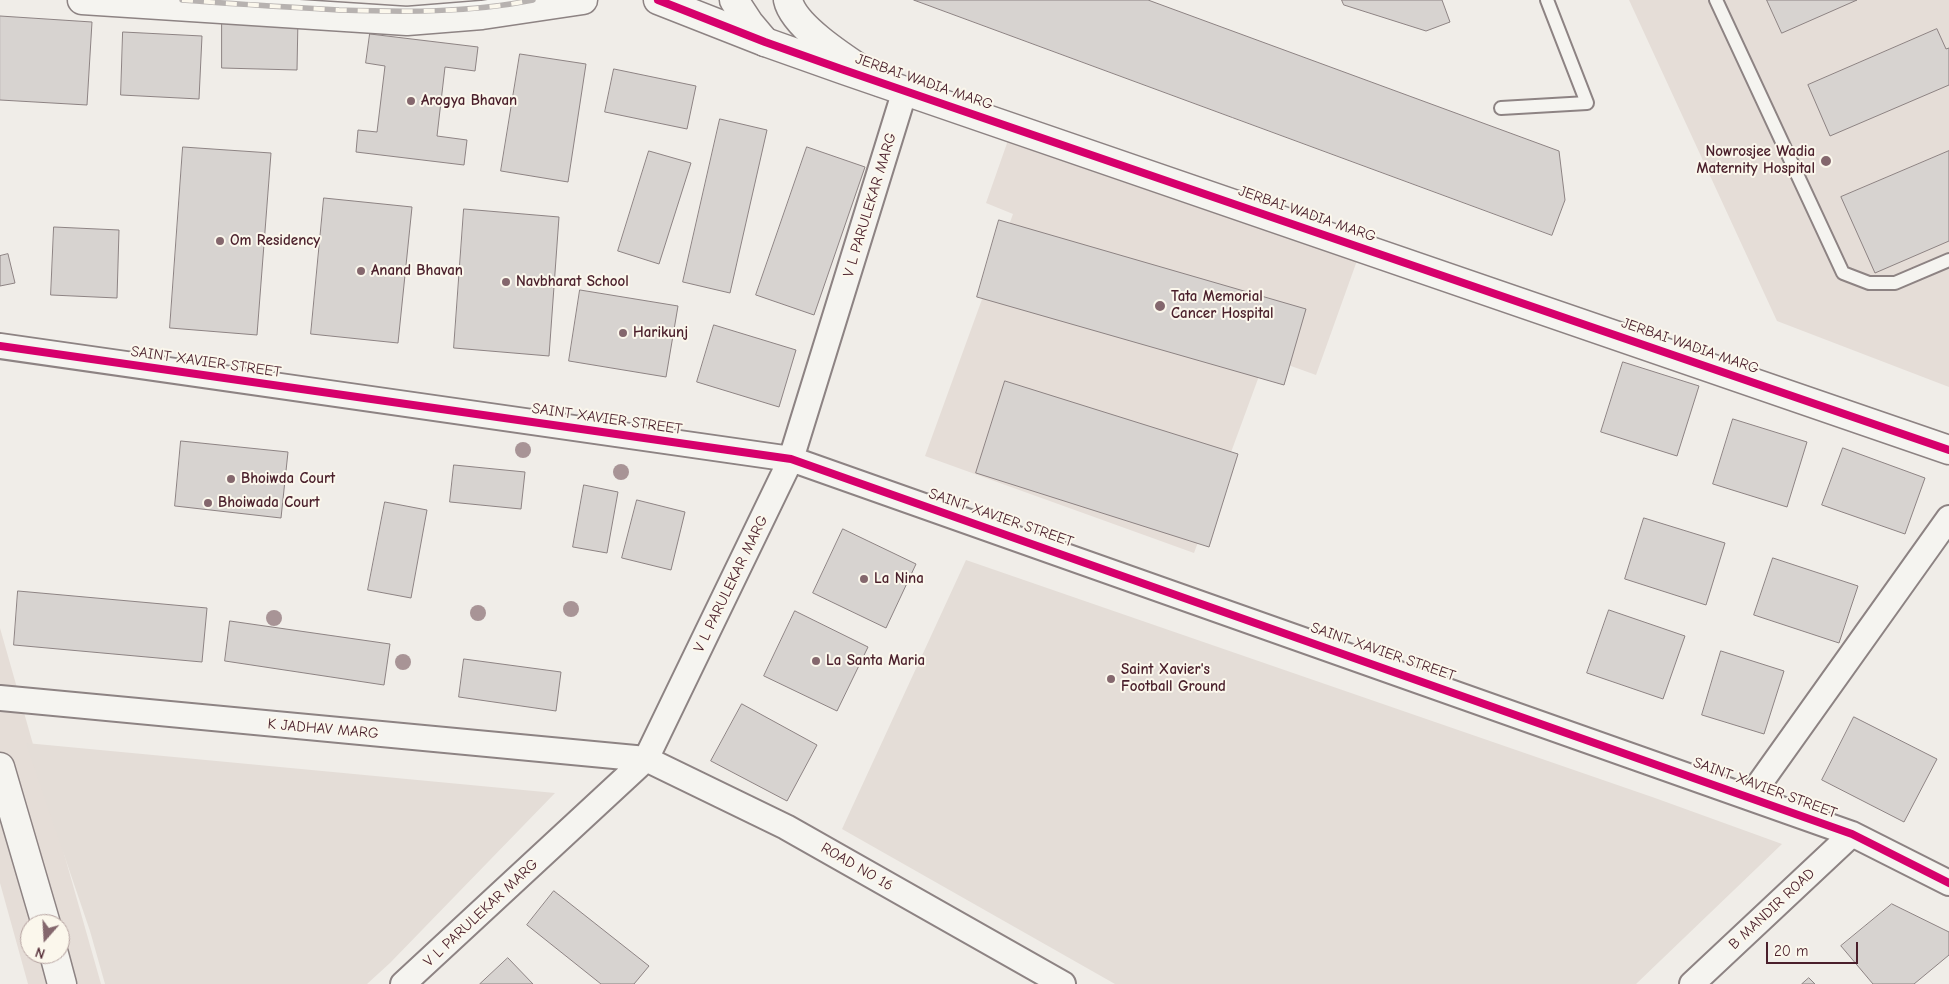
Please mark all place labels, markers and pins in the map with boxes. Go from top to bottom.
place label: Arogya Bhavan [421,92,517,110]
marker: Arogya Bhavan [405,95,417,107]
place label: Nowrosjee Wadia Maternity Hospital [1696,143,1815,178]
marker: Nowrosjee Wadia Maternity Hospital [1819,154,1833,168]
place label: Om Residency [230,232,320,250]
marker: Om Residency [214,235,226,247]
place label: Anand Bhavan [371,262,463,280]
marker: Anand Bhavan [355,265,367,277]
place label: Navbharat School [516,273,629,291]
marker: Navbharat School [500,276,512,288]
place label: Tata Memorial Cancer Hospital [1171,288,1274,323]
marker: Tata Memorial Cancer Hospital [1153,299,1167,313]
place label: Harikunj [633,324,688,342]
marker: Harikunj [617,327,629,339]
place label: Bhoiwda Court [241,470,335,488]
marker: Bhoiwda Court [225,473,237,485]
place label: Bhoiwada Court [218,494,320,512]
marker: Bhoiwada Court [202,497,214,509]
place label: La Nina [874,570,924,588]
marker: La Nina [858,573,870,585]
place label: La Santa Maria [826,652,925,670]
marker: La Santa Maria [810,655,822,667]
place label: Saint Xavier's Football Ground [1121,661,1226,696]
marker: Saint Xavier's Football Ground [1105,673,1117,685]

